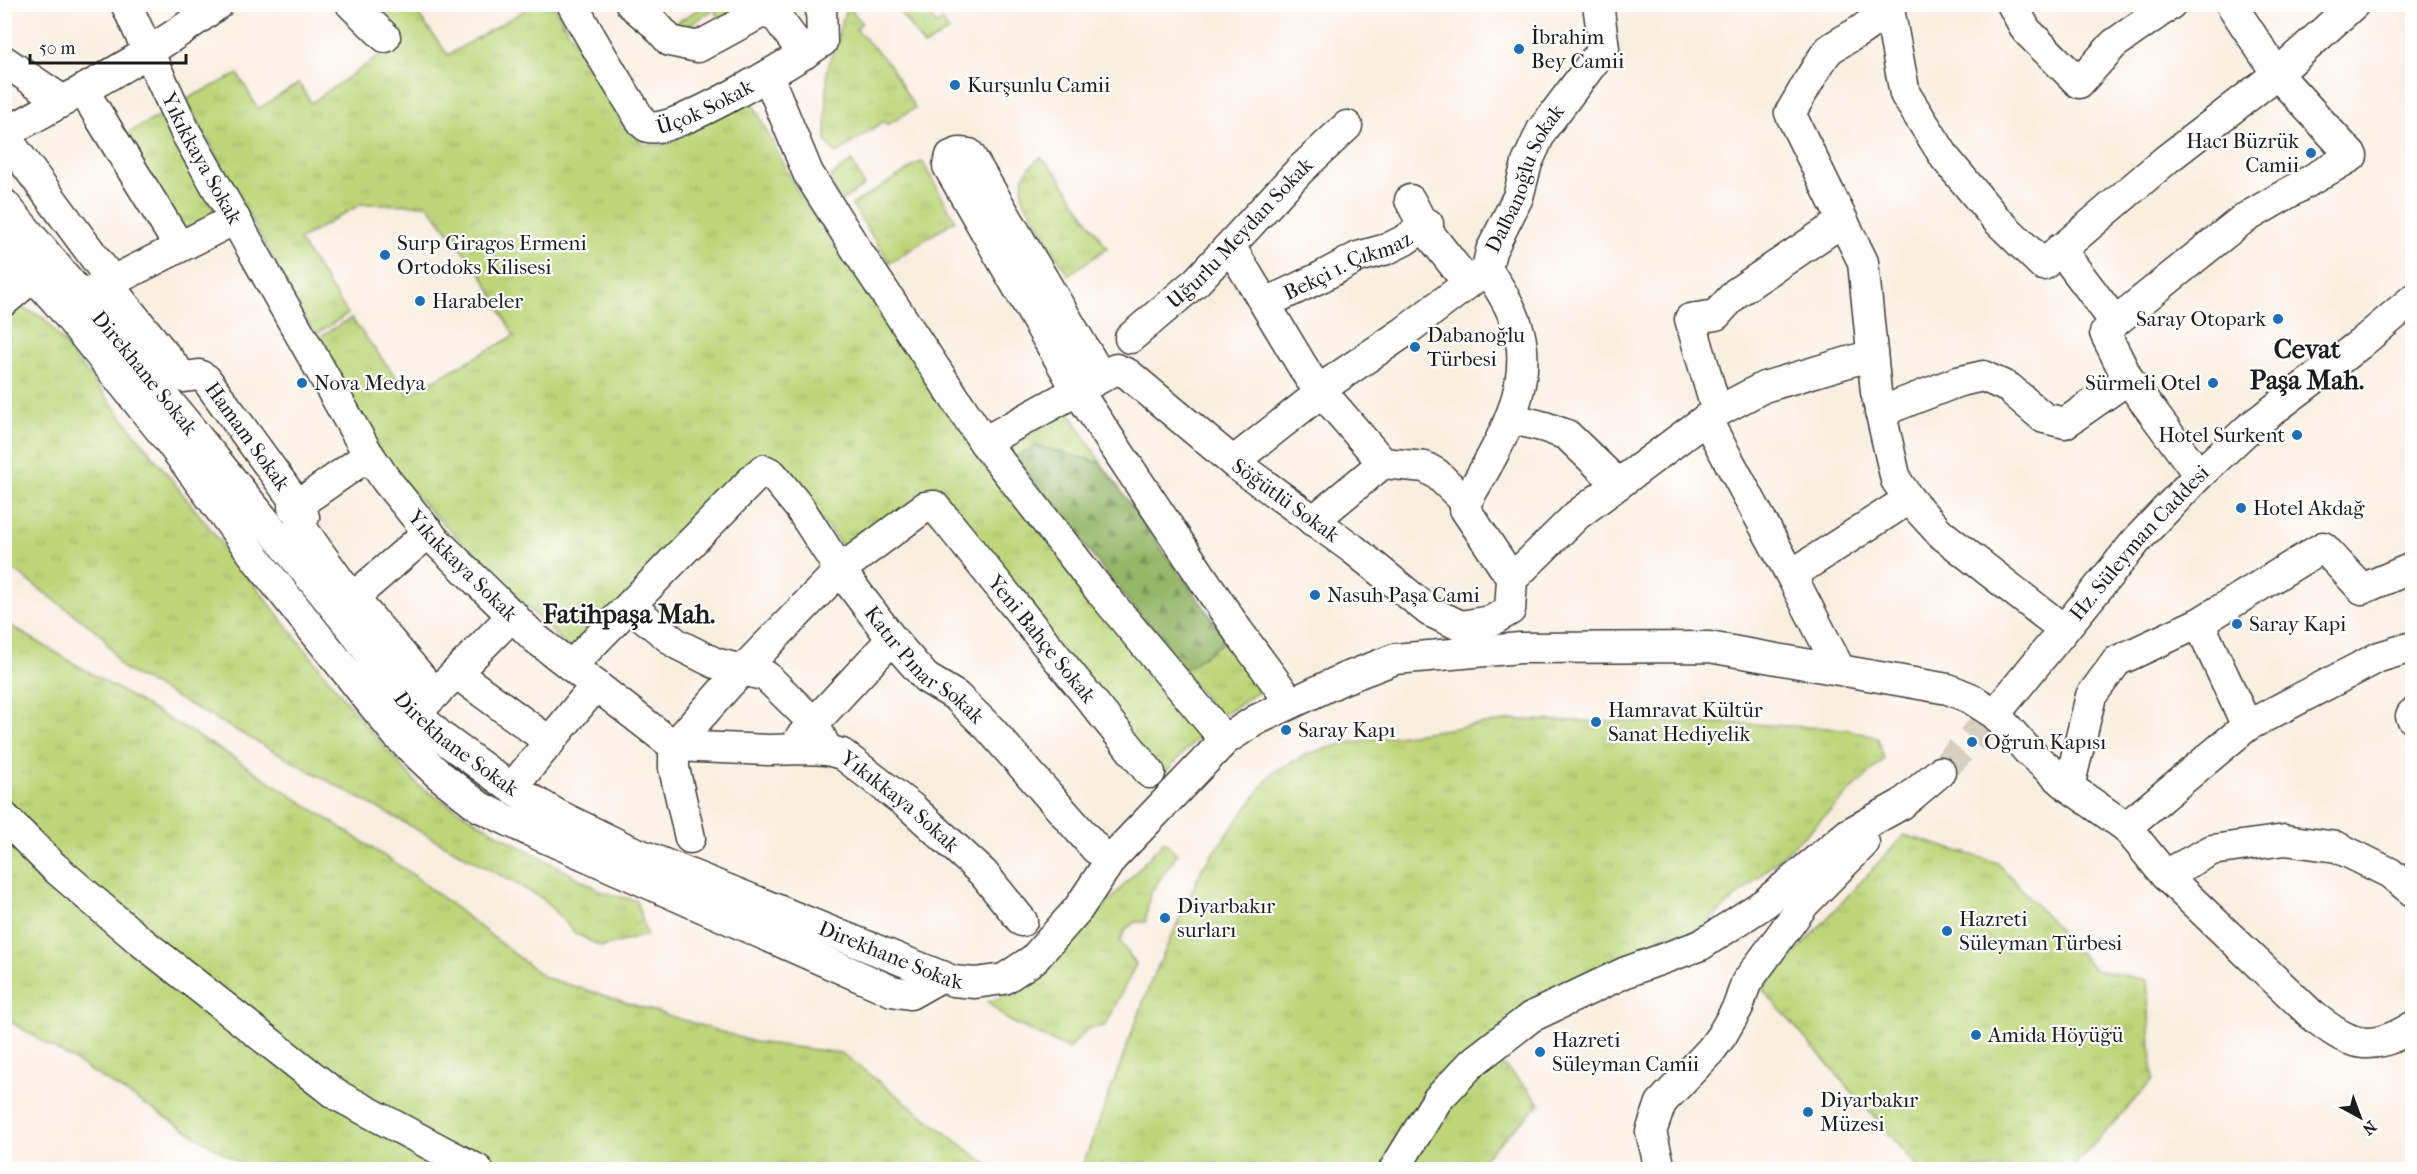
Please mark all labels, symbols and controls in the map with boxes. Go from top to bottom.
place label: İbrahim Bey Camii [1531,25,1624,73]
scale bar [30,27,186,65]
text: 50 m [39,38,76,59]
marker: İbrahim Bey Camii [1512,42,1526,56]
place label: Kurşunlu Camii [967,73,1110,97]
street label: Üçok Sokak [654,74,758,139]
marker: Kurşunlu Camii [948,78,962,92]
street label: Yıkıkkaya Sokak [156,88,247,229]
street label: Dalbanoğlu Sokak [1480,100,1569,256]
place label: Hacı Büzrük Camii [2186,129,2299,177]
marker: Hacı Büzrük Camii [2304,146,2318,160]
street label: Uğurlu Meydan Sokak [1162,152,1318,314]
street label: Bekçi 1. Çıkmaz [1280,227,1417,305]
place label: Surp Giragos Ermeni Ortodoks Kilisesi [397,231,587,279]
marker: Surp Giragos Ermeni Ortodoks Kilisesi [378,248,392,262]
place label: Harabeler [432,289,523,313]
marker: Harabeler [413,294,427,308]
street label: Direkhane Sokak [87,306,203,440]
place label: Saray Otopark [2136,307,2266,331]
marker: Saray Otopark [2271,312,2285,326]
place label: Dabanoğlu Türbesi [1427,323,1525,371]
district label: Cevat Paşa Mah. [2250,333,2364,397]
marker: Dabanoğlu Türbesi [1408,340,1422,354]
place label: Nova Medya [314,371,426,395]
place label: Sürmeli Otel [2085,371,2201,395]
marker: Nova Medya [295,376,309,390]
marker: Sürmeli Otel [2206,376,2220,390]
street label: Hamam Sokak [200,377,295,495]
place label: Hotel Surkent [2158,423,2285,447]
marker: Hotel Surkent [2290,428,2304,442]
street label: Söğütlü Sokak [1227,453,1344,547]
street label: Hz. Süleyman Caddesi [2064,460,2214,625]
place label: Hotel Akdağ [2253,496,2365,520]
marker: Hotel Akdağ [2234,501,2248,515]
street label: Yıkıkkaya Sokak [402,504,523,626]
street label: Yeni Bahçe Sokak [983,569,1101,708]
place label: Nasuh Paşa Cami [1327,583,1480,607]
marker: Nasuh Paşa Cami [1308,588,1322,602]
district label: Fatihpaşa Mah. [542,598,715,631]
street label: Katır Pınar Sokak [860,601,989,729]
place label: Saray Kapi [2249,612,2346,636]
marker: Saray Kapi [2230,617,2244,631]
street label: Direkhane Sokak [389,687,523,801]
place label: Hamravat Kültür Sanat Hediyelik [1608,698,1763,746]
marker: Hamravat Kültür Sanat Hediyelik [1589,715,1603,729]
place label: Saray Kapı [1298,718,1395,742]
marker: Saray Kapı [1279,723,1293,737]
place label: Oğrun Kapısı [1984,730,2106,754]
marker: Oğrun Kapısı [1965,735,1979,749]
street label: Yıkıkkaya Sokak [835,745,964,857]
place label: Diyarbakır surları [1177,894,1275,942]
place label: Hazreti Süleyman Türbesi [1959,907,2122,955]
marker: Diyarbakır surları [1158,911,1172,925]
street label: Direkhane Sokak [815,916,964,994]
marker: Hazreti Süleyman Türbesi [1940,924,1954,938]
place label: Amida Höyüğü [1987,1023,2123,1047]
place label: Hazreti Süleyman Camii [1552,1028,1699,1076]
marker: Amida Höyüğü [1969,1028,1983,1042]
marker: Hazreti Süleyman Camii [1533,1045,1547,1059]
north arrow [2330,1087,2390,1147]
place label: Diyarbakır Müzesi [1820,1088,1918,1136]
marker: Diyarbakır Müzesi [1801,1105,1815,1119]
text: N [2358,1117,2380,1140]

